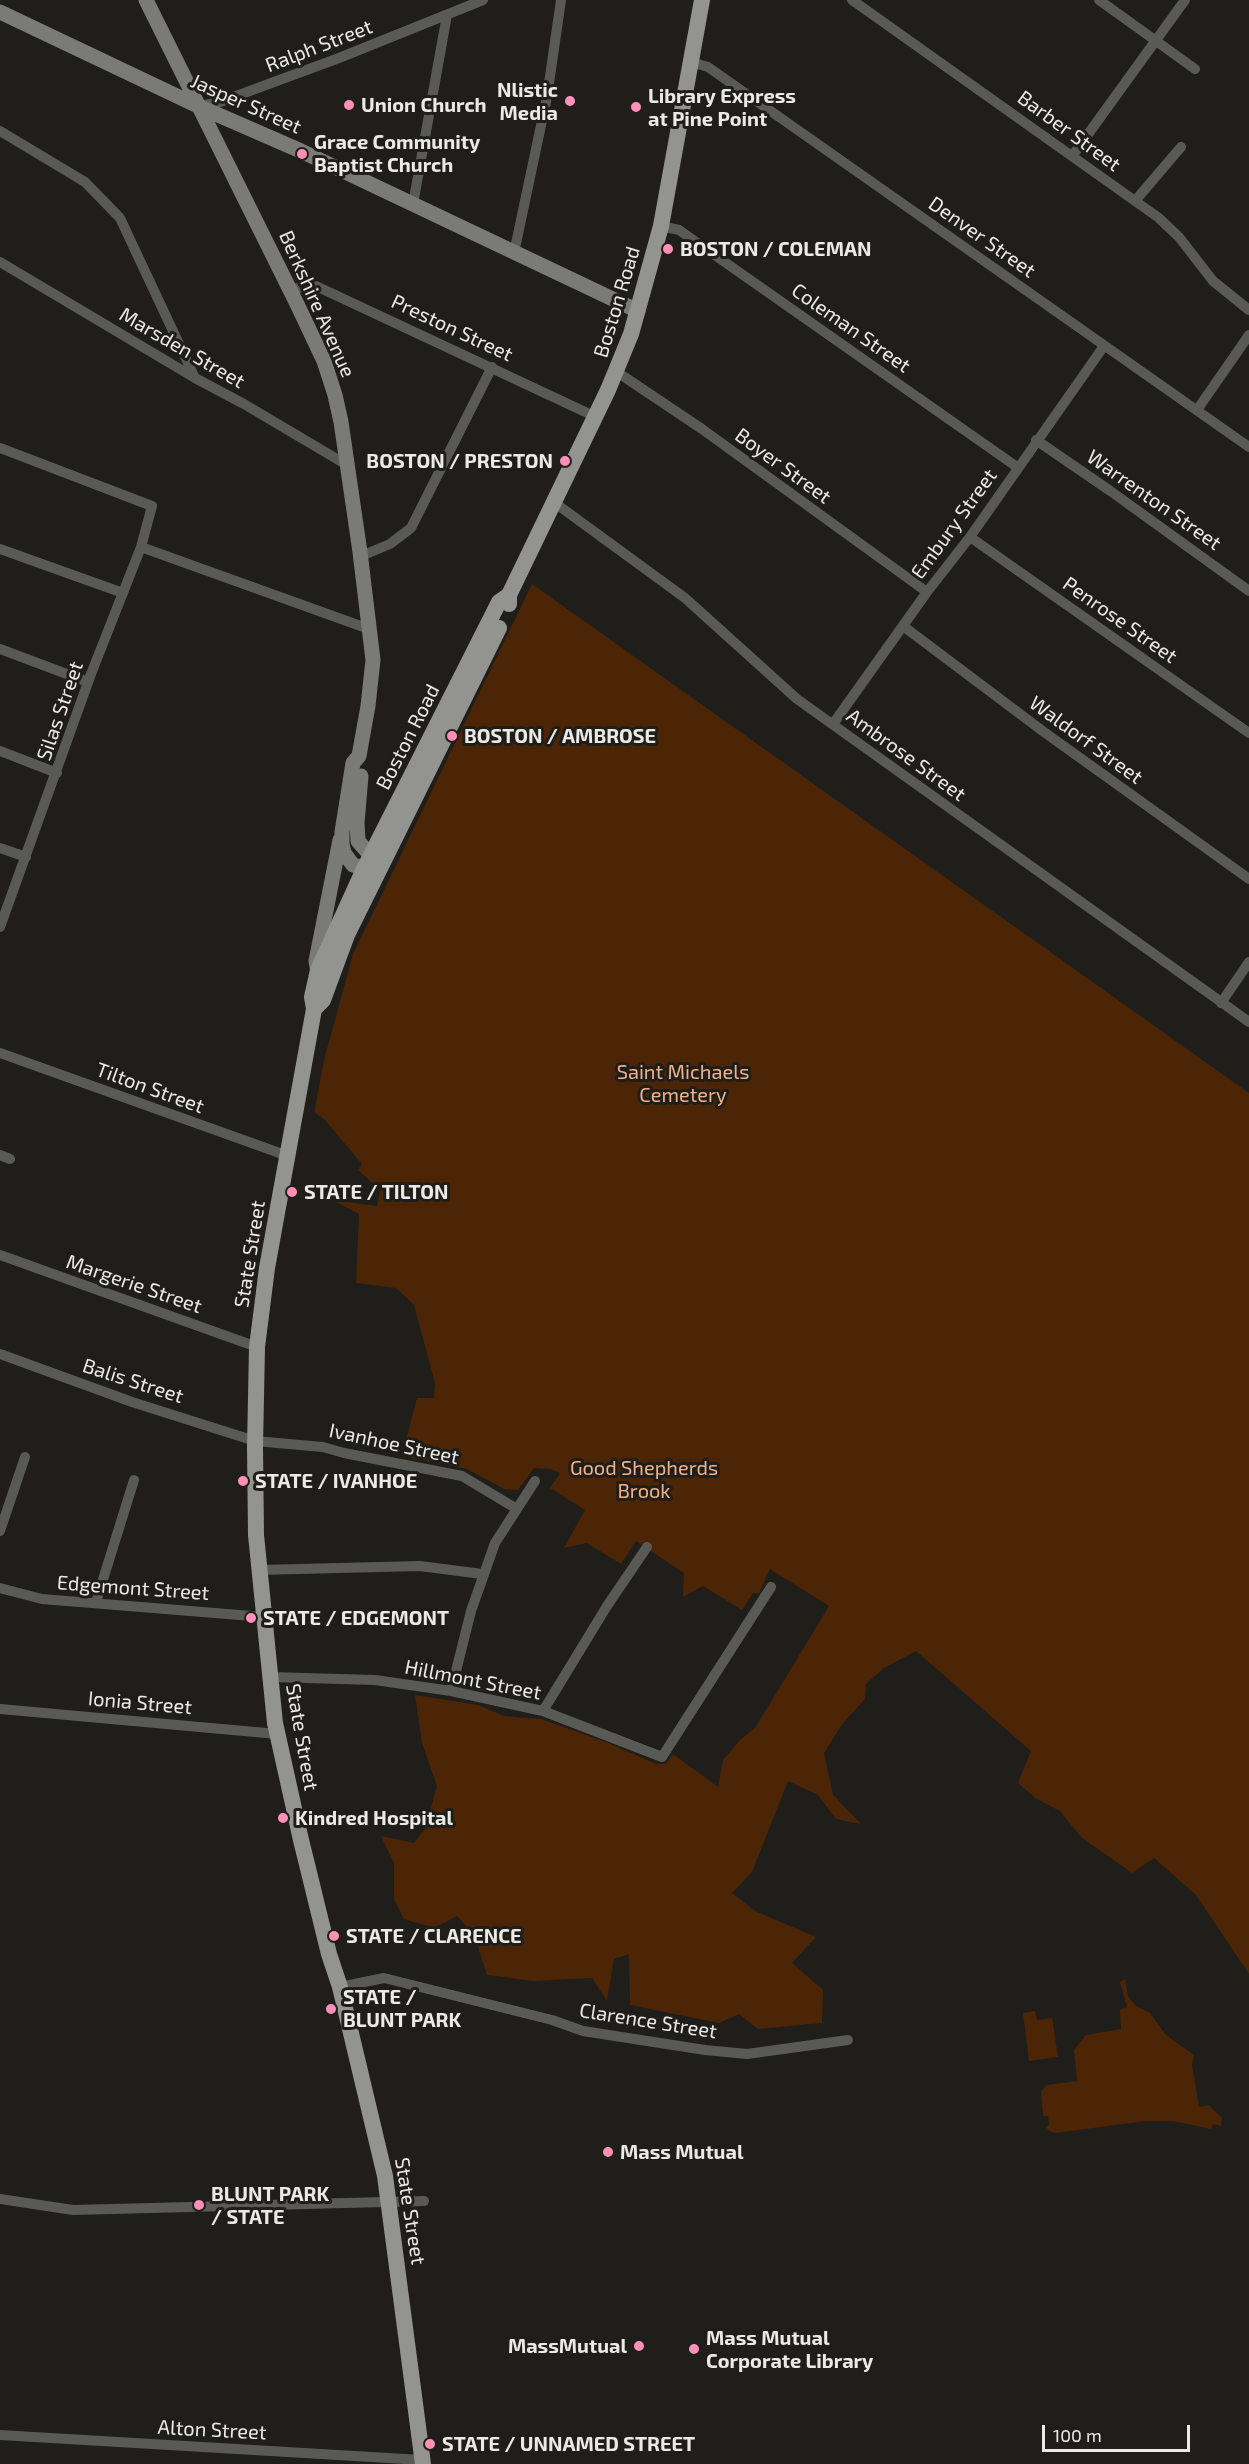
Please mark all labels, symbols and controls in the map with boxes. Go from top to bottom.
street label: Ralph Street [262,15,376,77]
street label: Jasper Street [187,69,305,139]
place label: Nlistic Media [497,78,558,125]
place label: Library Express at Pine Point [648,84,796,131]
street label: Barber Street [1013,86,1125,176]
place label: Union Church [361,93,487,117]
marker: Nlistic Media [563,94,577,108]
marker: Union Church [342,98,356,112]
marker: Library Express at Pine Point [629,100,643,114]
place label: Grace Community Baptist Church [314,130,480,177]
marker: Grace Community Baptist Church [295,147,309,161]
street label: Denver Street [924,191,1040,283]
street label: Berkshire Avenue [274,227,360,381]
place label: BOSTON / COLEMAN [680,237,871,261]
marker: BOSTON / COLEMAN [661,242,675,256]
street label: Boston Road [589,243,645,361]
street label: Coleman Street [787,278,915,378]
street label: Preston Street [388,289,516,367]
street label: Marsden Street [115,302,249,394]
street label: Boyer Street [730,423,836,509]
street label: Warrenton Street [1082,445,1226,555]
place label: BOSTON / PRESTON [366,449,553,473]
marker: BOSTON / PRESTON [558,454,572,468]
street label: Embury Street [906,464,1002,584]
street label: Penrose Street [1058,572,1182,668]
street label: Silas Street [32,658,88,764]
street label: Boston Road [371,680,445,794]
street label: Waldorf Street [1025,691,1147,789]
street label: Ambrose Street [842,704,970,806]
place label: BOSTON / AMBROSE [464,724,656,748]
marker: BOSTON / AMBROSE [445,729,459,743]
street label: Tilton Street [93,1057,207,1119]
park label: Saint Michaels Cemetery [617,1060,749,1107]
place label: STATE / TILTON [304,1180,448,1204]
marker: STATE / TILTON [285,1185,299,1199]
street label: State Street [230,1199,270,1309]
street label: Margerie Street [63,1250,205,1318]
street label: Balis Street [80,1353,186,1409]
street label: Ivanhoe Street [327,1419,461,1469]
park label: Good Shepherds Brook [570,1456,718,1503]
place label: STATE / IVANHOE [255,1469,417,1493]
marker: STATE / IVANHOE [236,1474,250,1488]
street label: Edgemont Street [56,1571,210,1605]
place label: STATE / EDGEMONT [263,1606,449,1630]
marker: STATE / EDGEMONT [244,1611,258,1625]
street label: Hillmont Street [403,1655,543,1705]
street label: State Street [281,1682,323,1792]
street label: Ionia Street [87,1687,193,1719]
place label: Kindred Hospital [295,1806,453,1830]
marker: Kindred Hospital [276,1811,290,1825]
place label: STATE / CLARENCE [346,1924,522,1948]
marker: STATE / CLARENCE [327,1929,341,1943]
place label: STATE / BLUNT PARK [343,1985,461,2032]
street label: Clarence Street [578,1998,718,2044]
marker: STATE / BLUNT PARK [324,2002,338,2016]
place label: Mass Mutual [620,2140,743,2164]
marker: Mass Mutual [601,2145,615,2159]
street label: State Street [390,2156,430,2266]
place label: BLUNT PARK / STATE [211,2182,329,2229]
marker: BLUNT PARK / STATE [192,2198,206,2212]
place label: Mass Mutual Corporate Library [706,2326,873,2373]
place label: MassMutual [508,2334,627,2358]
marker: MassMutual [632,2339,646,2353]
marker: Mass Mutual Corporate Library [687,2342,701,2356]
scale bar [1045,2413,1194,2451]
street label: Alton Street [157,2415,267,2445]
text: 100 m [1053,2424,1102,2446]
place label: STATE / UNNAMED STREET [442,2432,695,2456]
marker: STATE / UNNAMED STREET [423,2437,437,2451]

